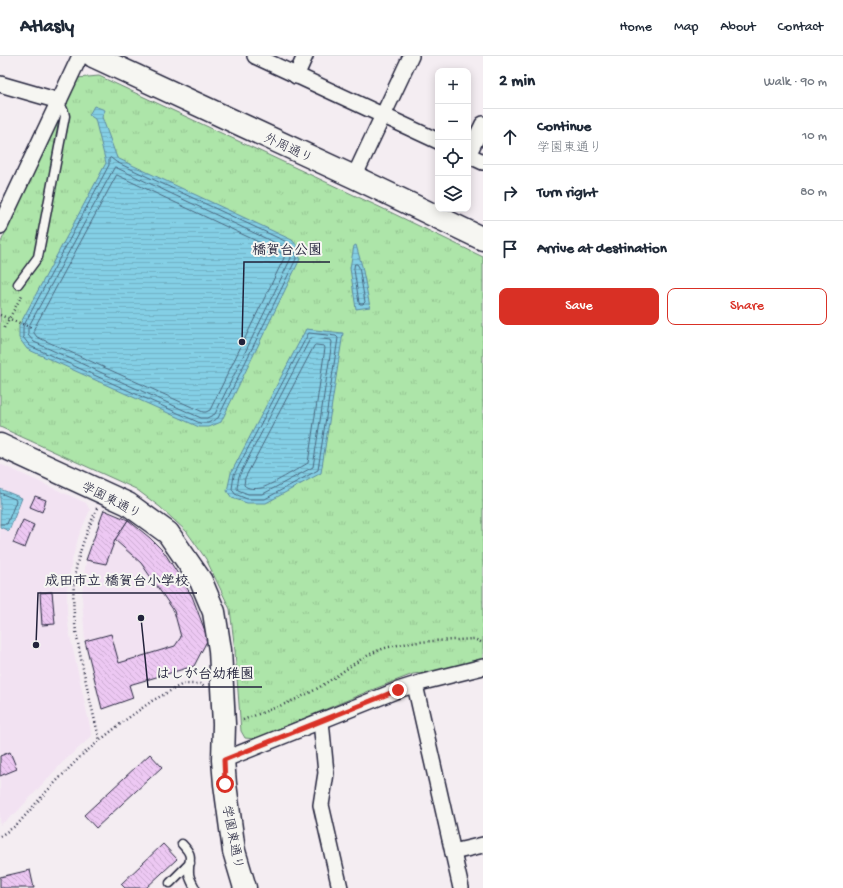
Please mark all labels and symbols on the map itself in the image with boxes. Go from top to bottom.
street label: 外周通り [261,131,315,167]
callout: 橋賀台公園 [244,236,330,262]
text: 橋賀台公園 [252,242,322,260]
street label: 学園東通り [78,479,144,523]
callout: 成田市立 橋賀台小学校 [38,567,197,593]
text: 成田市立 橋賀台小学校 [45,574,189,591]
callout: はしが台幼稚園 [148,661,262,687]
text: はしが台幼稚園 [156,666,254,684]
route end [389,681,407,699]
route start [216,775,234,793]
street label: 学園東通り [218,804,246,871]

